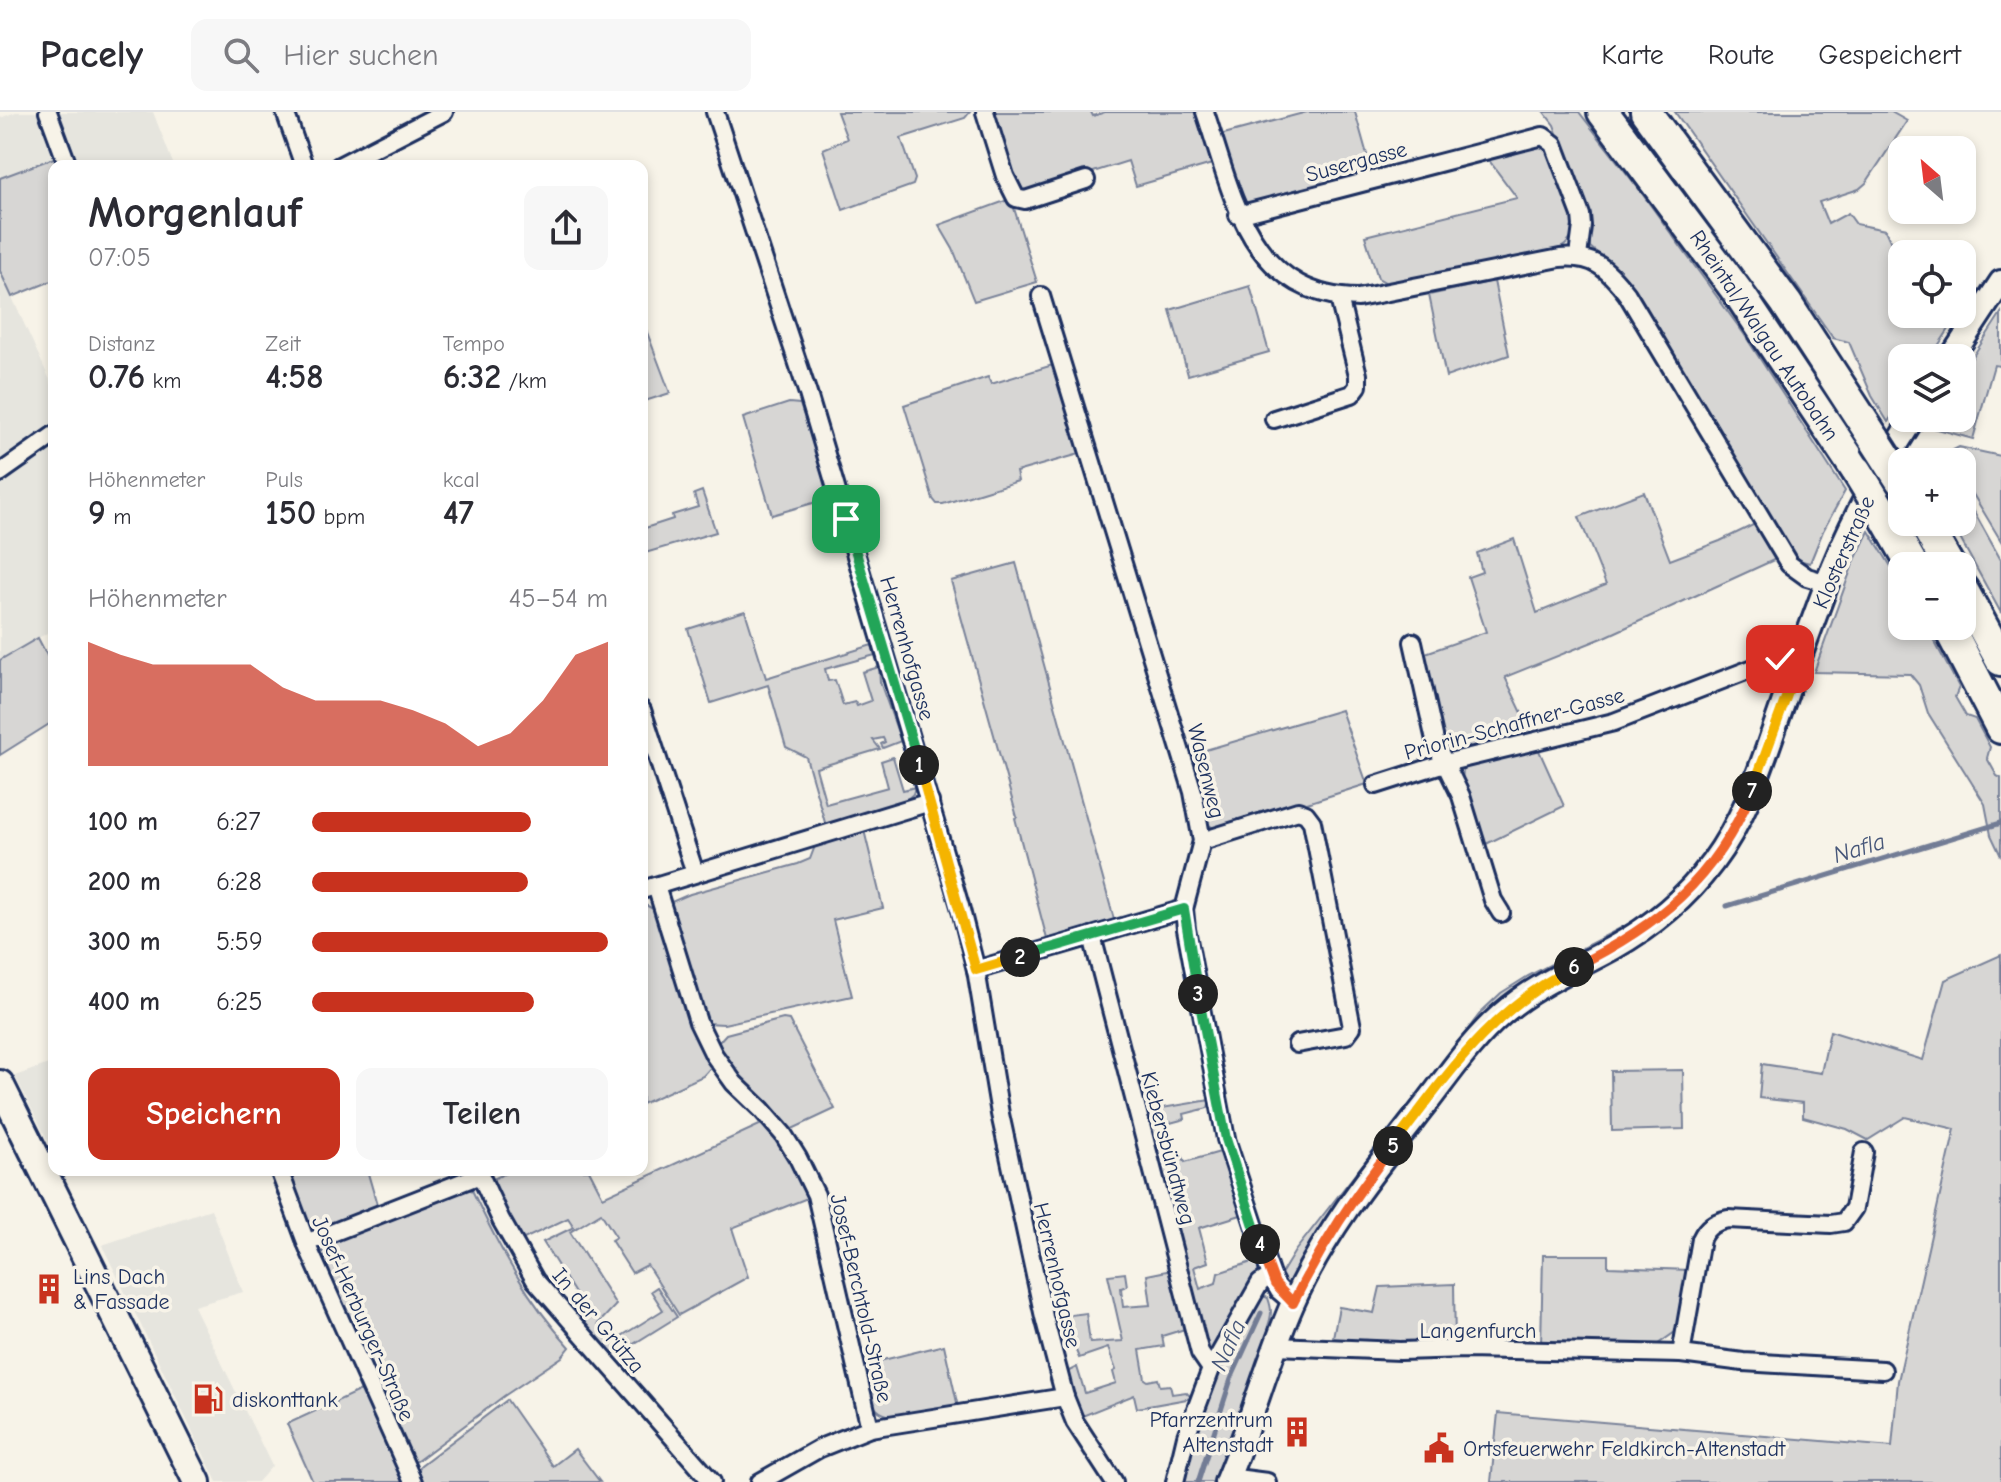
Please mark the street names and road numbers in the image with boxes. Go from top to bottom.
street label: Susergasse [1303,136,1410,188]
street label: Rheintal/Walgau Autobahn [1684,225,1844,446]
street label: Klosterstraße [1807,492,1880,613]
street label: Herrenhofgasse [874,573,940,723]
street label: Priorin-Schaffner-Gasse [1401,682,1627,766]
street label: Wasenweg [1182,721,1230,821]
street label: Kiebersbündtweg [1135,1069,1201,1228]
street label: Josef-Berchtold-Straße [824,1191,898,1405]
street label: Herrenhofgasse [1028,1200,1086,1351]
street label: Josef-Herburger-Straße [306,1212,420,1425]
street label: In der Grütza [547,1263,650,1379]
street label: Langenfurch [1420,1318,1536,1344]

